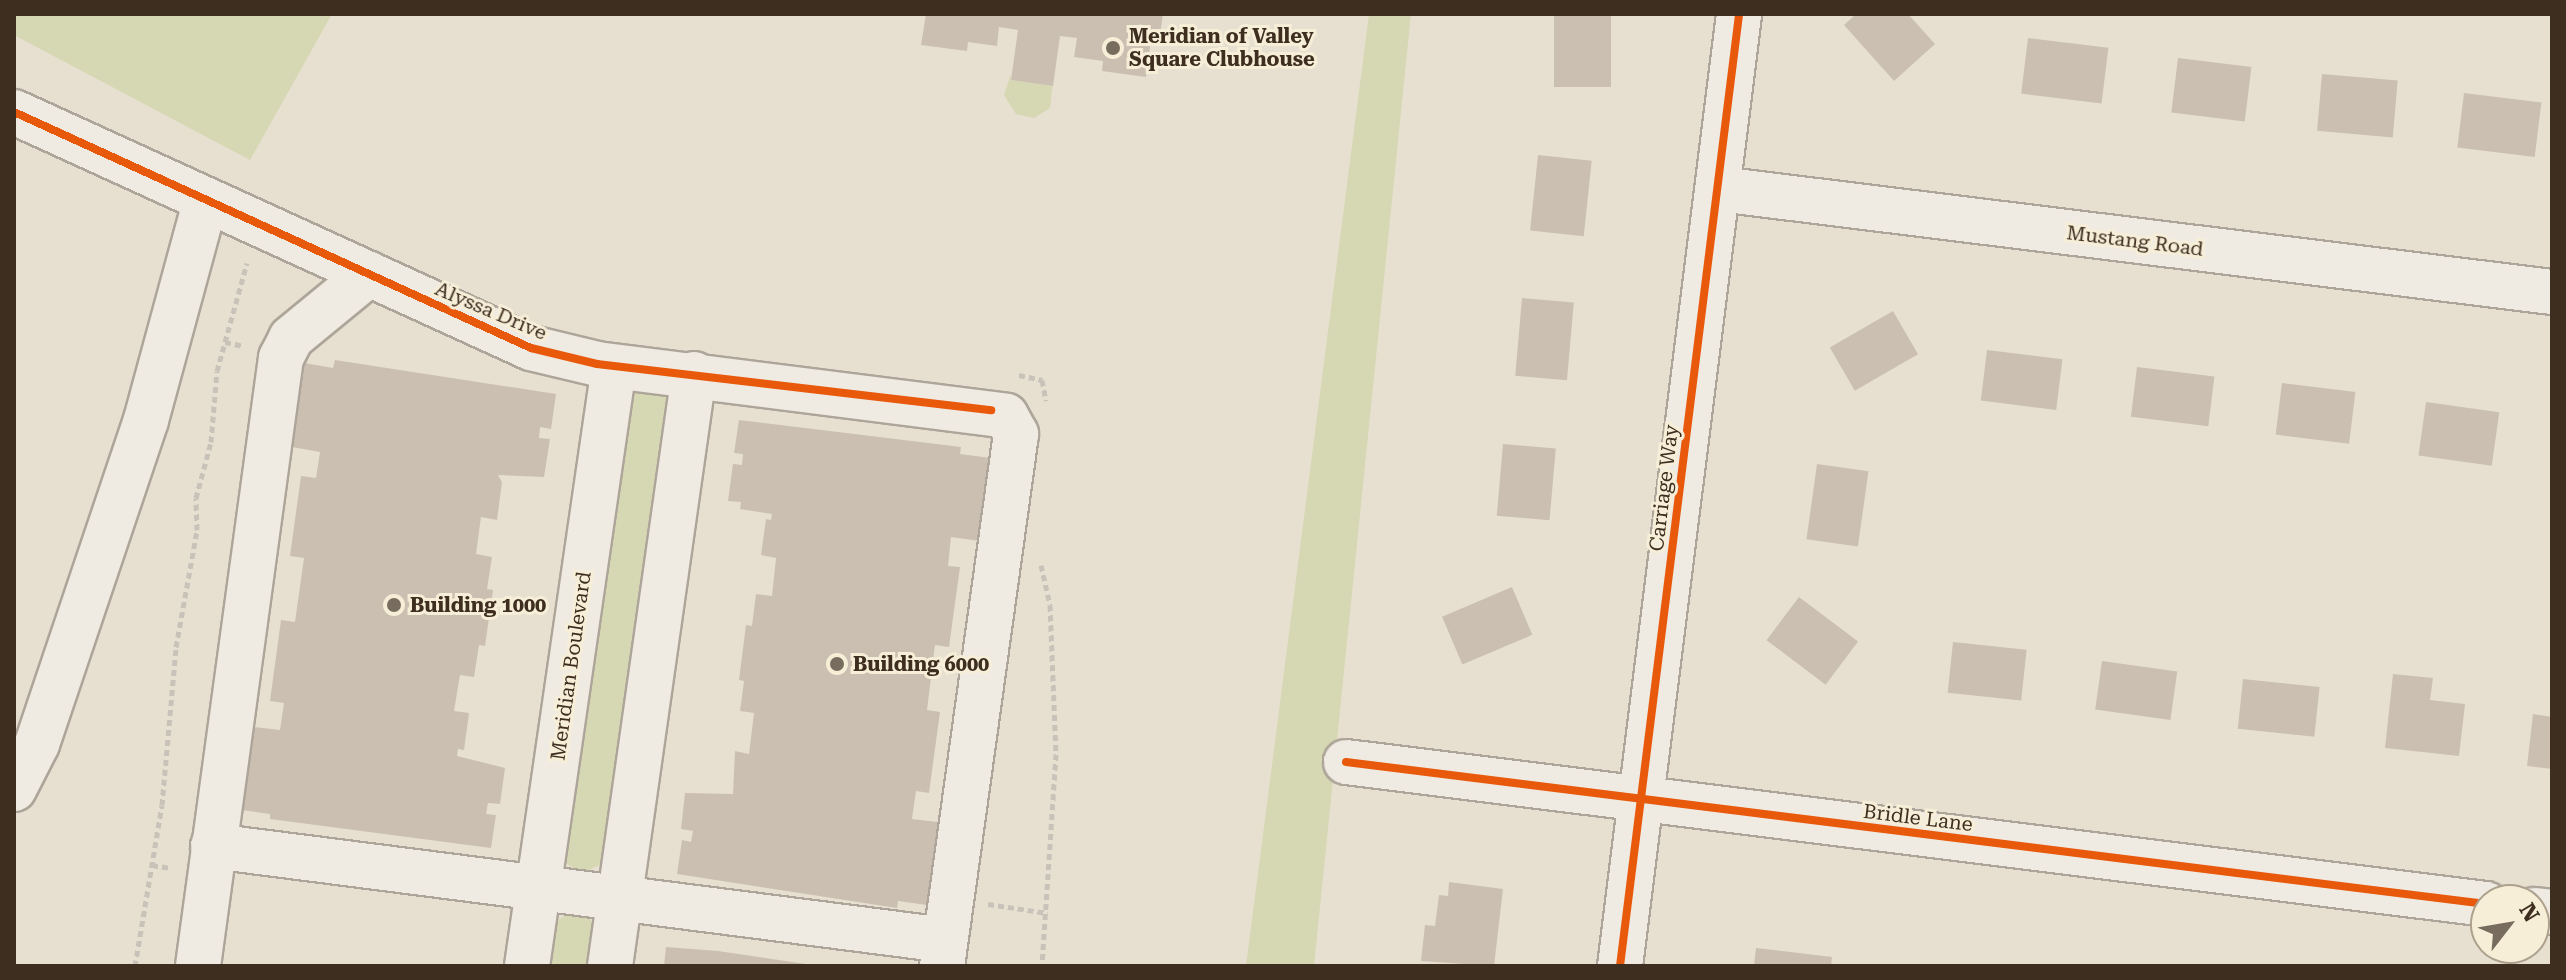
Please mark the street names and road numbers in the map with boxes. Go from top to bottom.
street label: Mustang Road [2065,221,2205,261]
street label: Alyssa Drive [432,277,550,345]
street label: Carriage Way [1644,423,1684,553]
street label: Meridian Boulevard [546,570,596,762]
street label: Bridle Lane [1862,799,1974,837]

